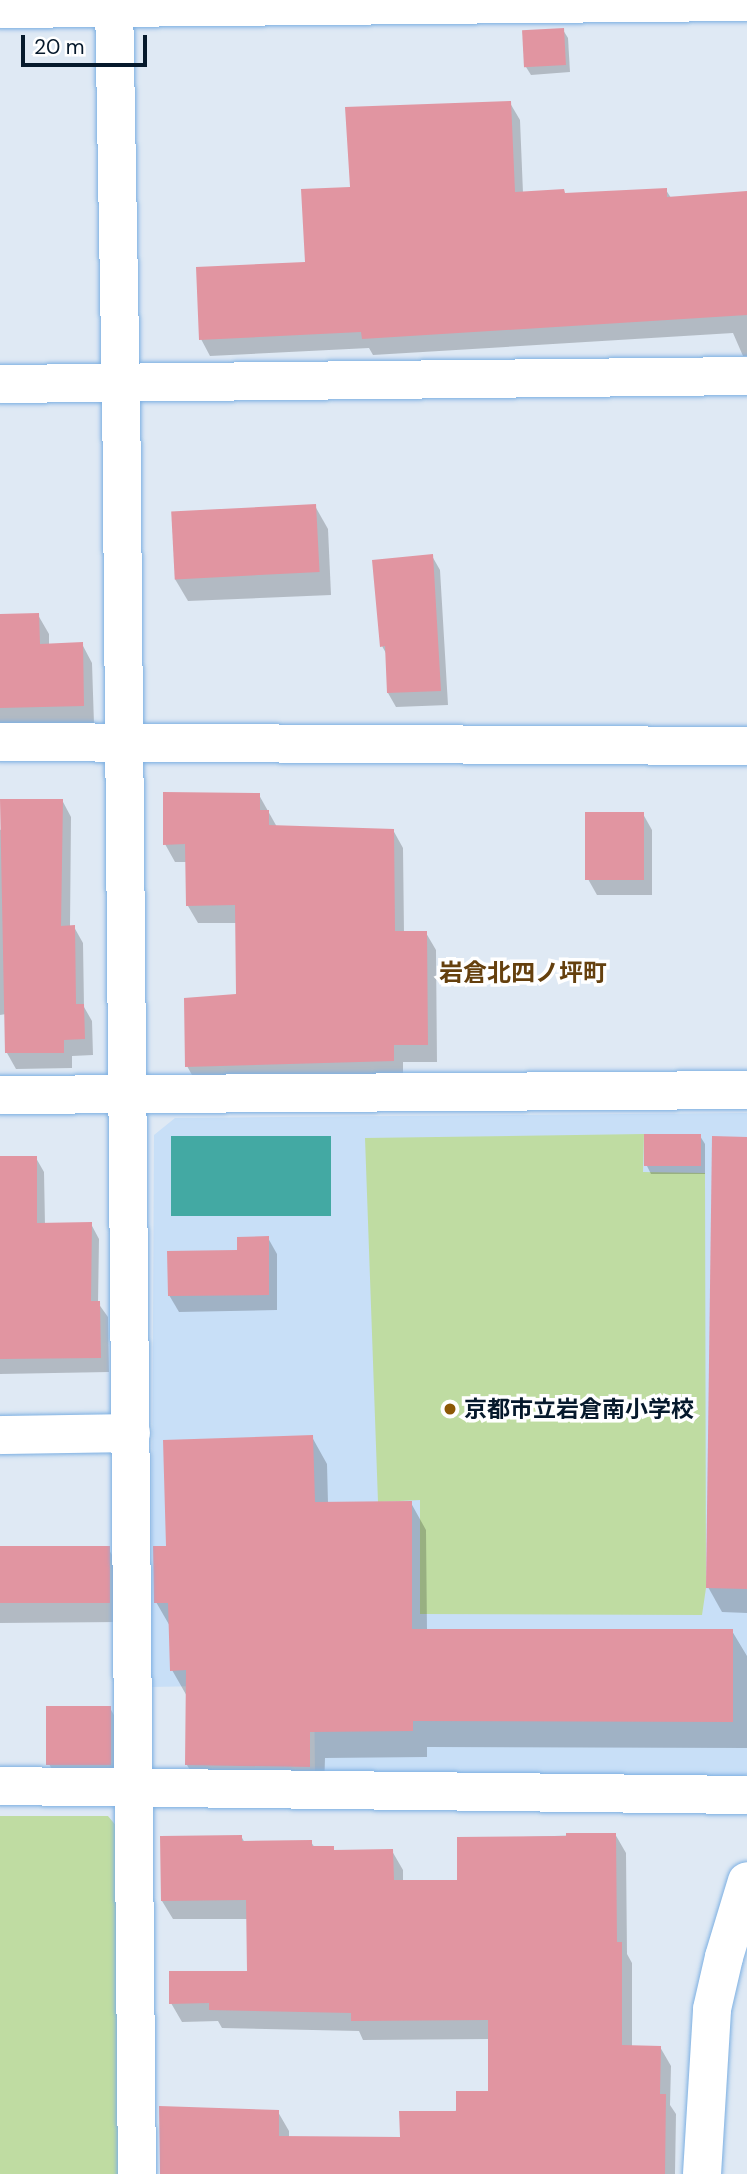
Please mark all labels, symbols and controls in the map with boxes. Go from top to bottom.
scale bar [24,21,150,65]
text: 20 m [34,33,85,61]
district label: 岩倉北四ノ坪町 [439,959,607,987]
place label: 京都市立岩倉南小学校 [464,1395,694,1423]
marker: 京都市立岩倉南小学校 [442,1401,458,1417]

